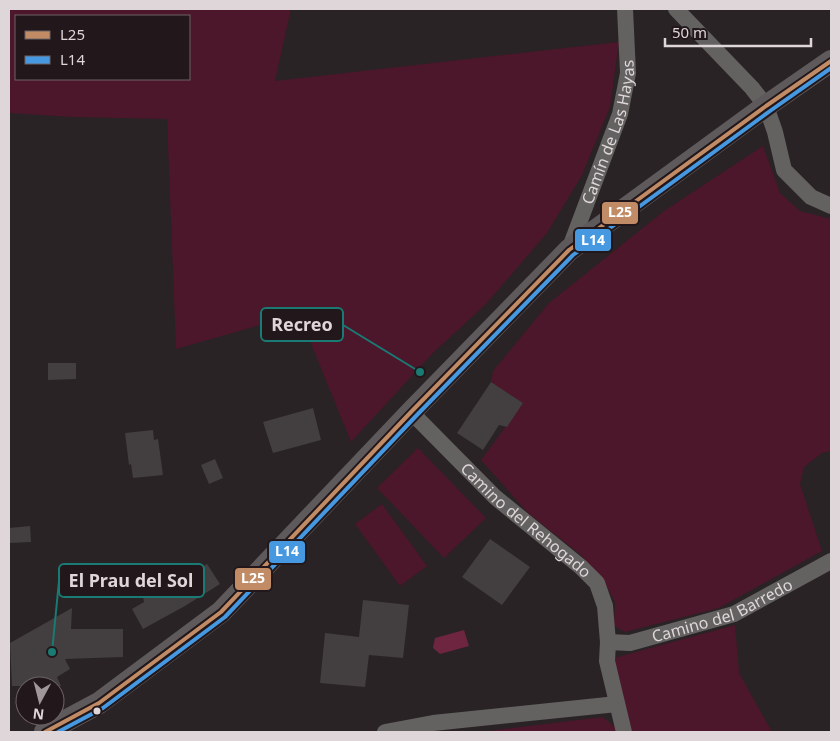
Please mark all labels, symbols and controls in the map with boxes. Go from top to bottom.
legend [15,15,190,80]
scale bar [665,15,811,47]
text: 50 m [672,22,707,42]
text: L25 [60,24,85,44]
text: L14 [60,49,85,69]
street label: Camín de Las Hayas [576,59,639,207]
line badge: L25 [601,201,639,225]
text: L25 [608,202,632,221]
line badge: L14 [574,228,612,252]
text: L14 [581,230,605,249]
callout: Recreo [261,308,343,341]
text: Recreo [271,312,333,336]
street label: Camino del Rehogado [456,458,596,582]
line badge: L14 [268,540,306,564]
text: L14 [275,541,299,560]
callout: El Prau del Sol [59,564,204,597]
line badge: L25 [234,567,272,591]
text: El Prau del Sol [69,568,193,592]
text: L25 [241,568,265,587]
street label: Camino del Barredo [649,573,796,647]
north arrow [15,676,65,726]
text: N [32,704,45,725]
unlabelled marker [92,706,102,716]

